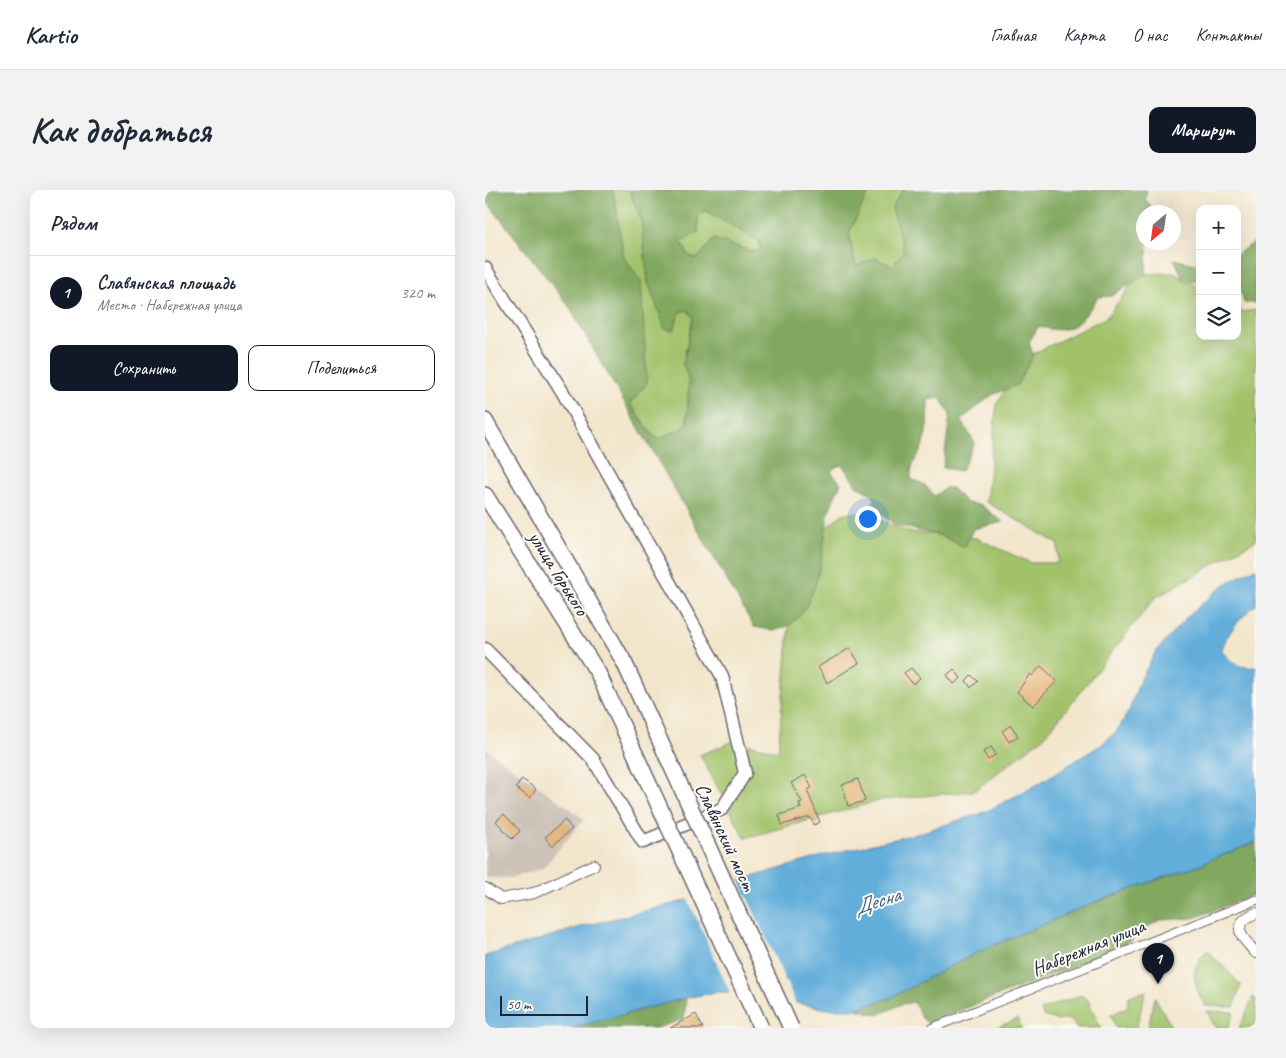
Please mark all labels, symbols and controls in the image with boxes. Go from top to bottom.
text: Kartio [25,20,77,50]
text: Главная [991,24,1036,46]
text: Карта [1064,24,1105,46]
text: О нас [1133,24,1168,46]
text: Контакты [1196,24,1261,46]
button: Маршрут [1149,107,1256,153]
text: Как добраться [30,108,211,153]
north arrow [1136,205,1181,250]
map controls [1196,205,1241,340]
button: + [1196,205,1241,250]
text: Рядом [50,210,97,236]
button: − [1196,250,1241,295]
text: Славянская площадь [97,271,235,295]
text: 1 [62,283,70,303]
text: 320 m [401,283,435,303]
text: Место · Набережная улица [97,295,242,315]
button: layers [1196,295,1241,340]
button: Сохранить [50,345,238,391]
button: Поделиться [248,345,435,391]
your location [855,506,881,532]
street label: улица Горького [522,526,595,621]
street label: Славянский мост [690,779,762,896]
water label: Десна [850,881,905,921]
street label: Набережная улица [1028,913,1150,982]
pin: 1 [1142,943,1174,984]
scale bar [500,993,587,1016]
text: 50 m [507,996,531,1013]

